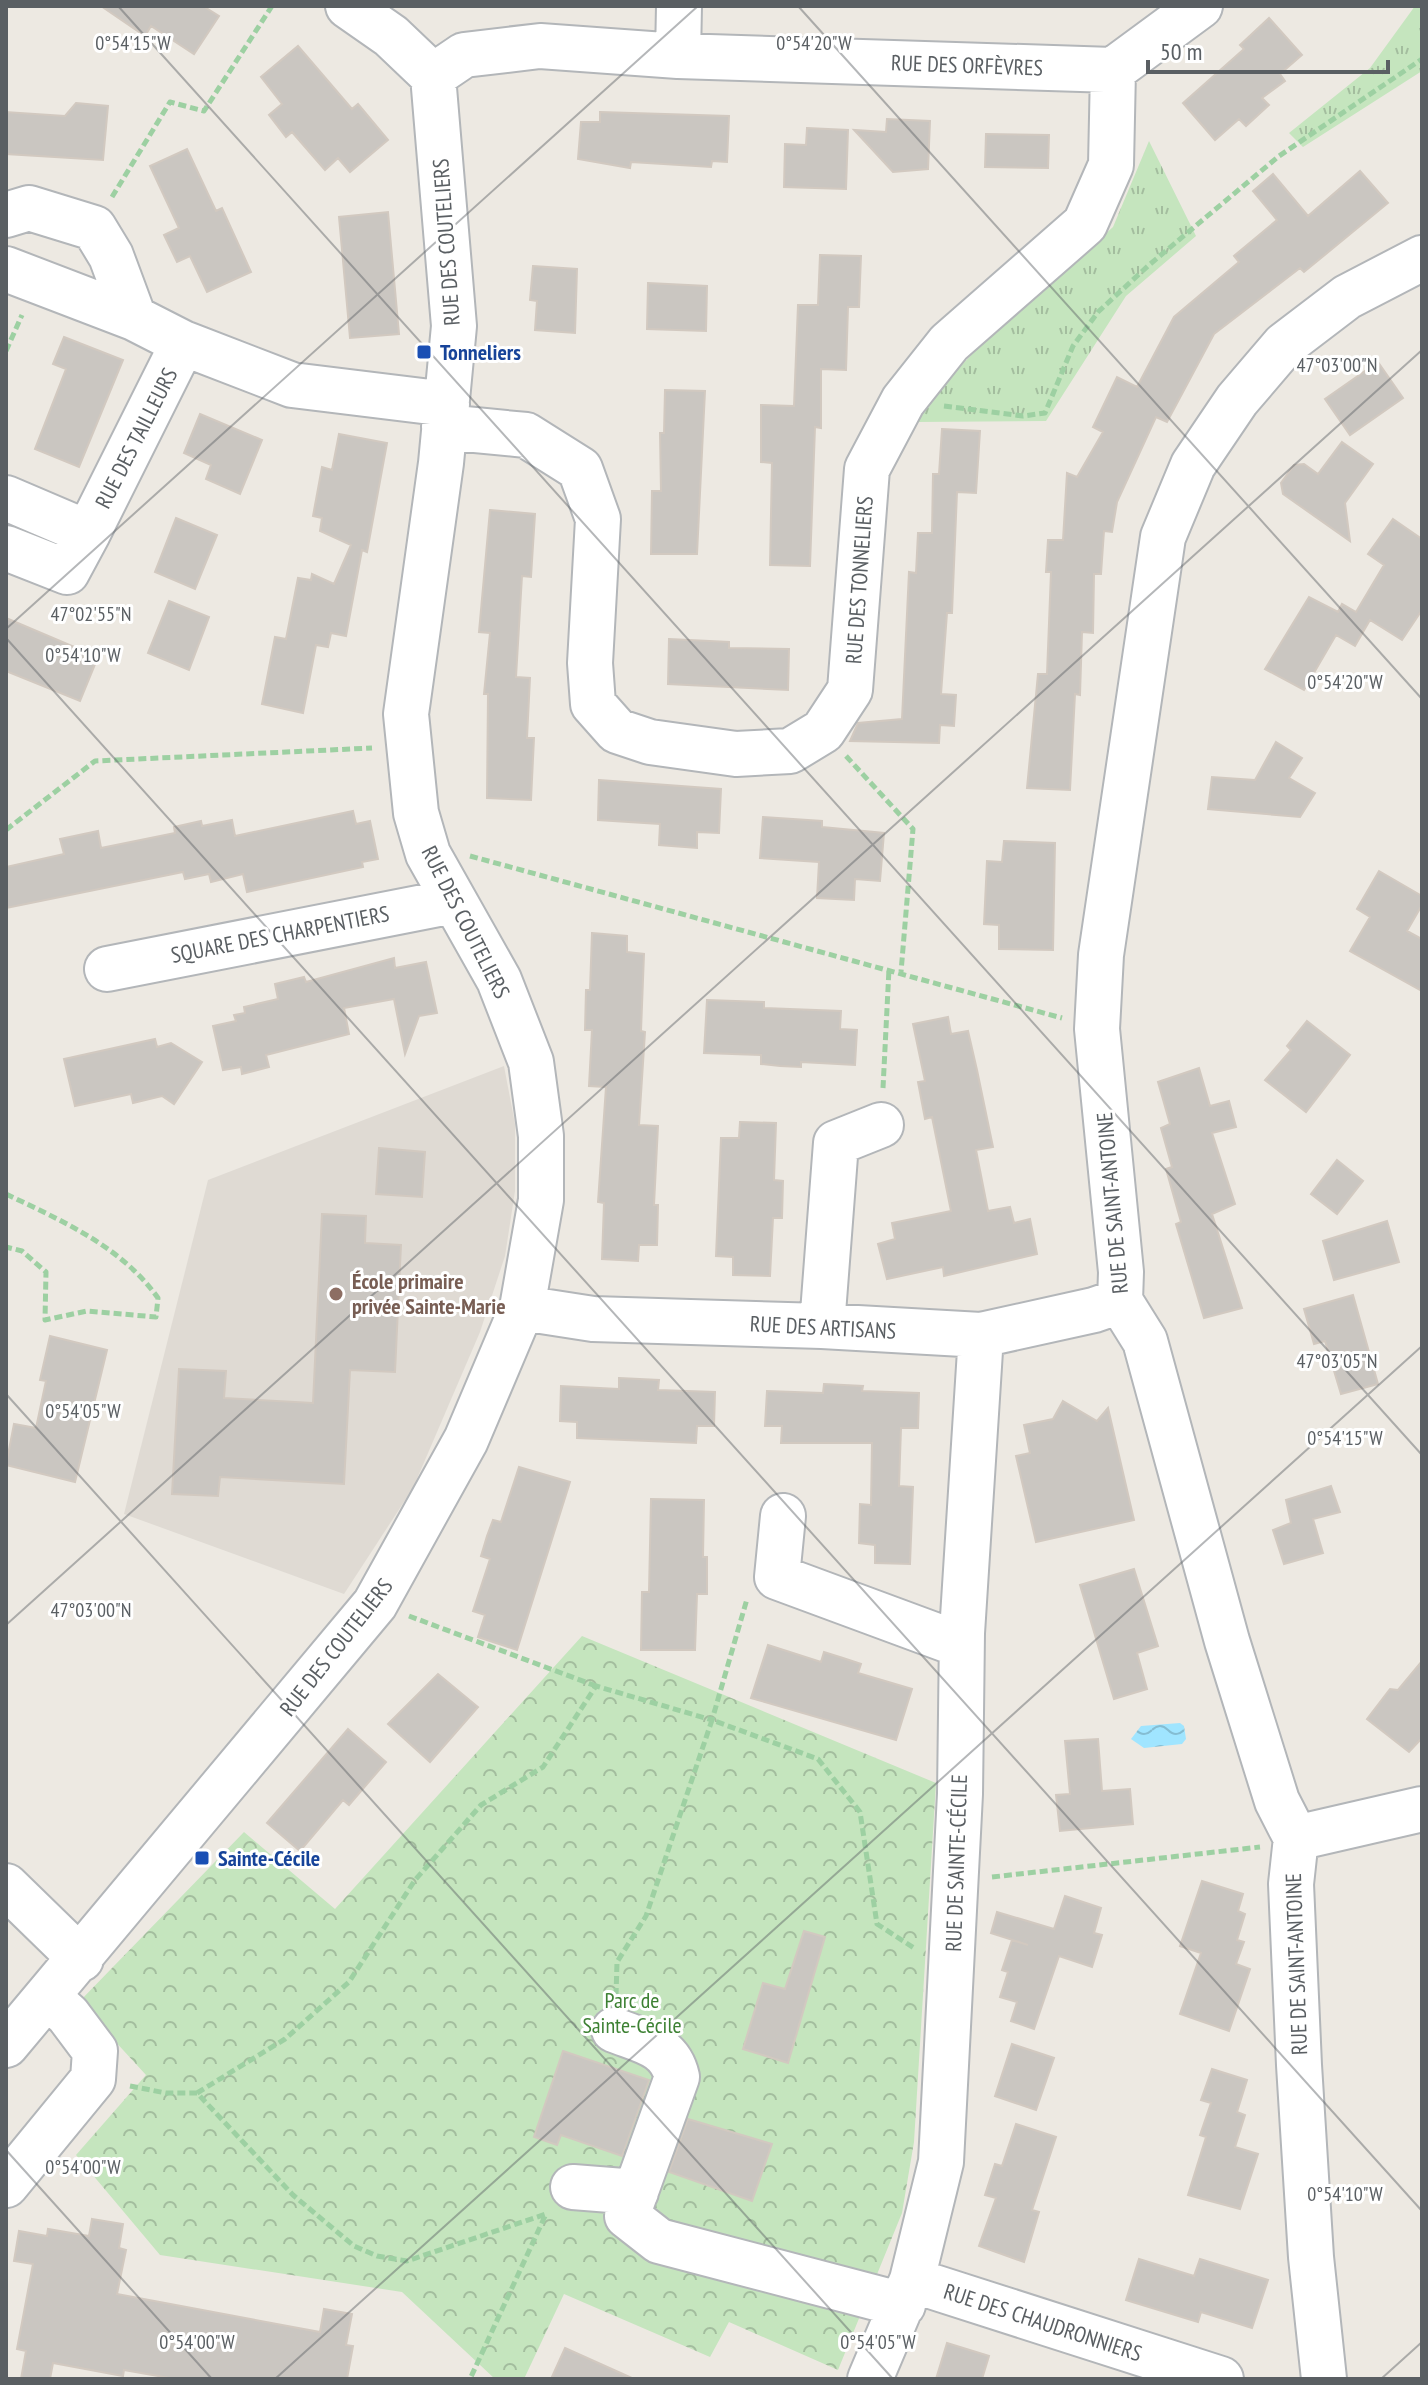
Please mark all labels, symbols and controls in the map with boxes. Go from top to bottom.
scale bar [1148,24,1388,74]
text: 0°54'15"W [95,30,171,56]
text: 0°54'20"W [776,30,852,56]
text: 50 m [1160,36,1202,67]
street label: RUE DES ORFÈVRES [891,48,1043,82]
street label: RUE DES COUTELIERS [426,158,466,326]
place label: Tonneliers [440,338,521,366]
marker: Tonneliers [415,343,433,361]
text: 47°03'00"N [1297,352,1377,378]
street label: RUE DES TAILLEURS [89,363,183,513]
street label: RUE DES TONNELIERS [839,495,879,665]
text: 47°02'55"N [51,601,131,627]
text: 0°54'10"W [45,642,121,668]
text: 0°54'20"W [1307,669,1383,695]
street label: RUE DES COUTELIERS [416,841,516,1003]
street label: SQUARE DES CHARPENTIERS [169,899,391,969]
street label: RUE DE SAINT-ANTOINE [1090,1111,1134,1295]
place label: École primaire privée Sainte-Marie [352,1267,506,1320]
marker: École primaire privée Sainte-Marie [327,1285,345,1303]
street label: RUE DES ARTISANS [749,1309,897,1345]
text: 47°03'05"N [1297,1348,1377,1374]
text: 0°54'05"W [45,1398,121,1424]
text: 0°54'15"W [1307,1425,1383,1451]
street label: RUE DES COUTELIERS [273,1572,399,1722]
text: 47°03'00"N [51,1597,131,1623]
street label: RUE DE SAINTE-CÉCILE [939,1774,973,1952]
place label: Sainte-Cécile [218,1844,320,1872]
marker: Sainte-Cécile [193,1849,211,1867]
street label: RUE DE SAINT-ANTOINE [1279,1872,1313,2056]
park label: Parc de Sainte-Cécile [582,1986,682,2039]
text: 0°54'00"W [45,2154,121,2180]
text: 0°54'10"W [1307,2181,1383,2207]
street label: RUE DES CHAUDRONNIERS [940,2277,1146,2367]
text: 0°54'00"W [159,2329,235,2355]
text: 0°54'05"W [840,2329,916,2355]

